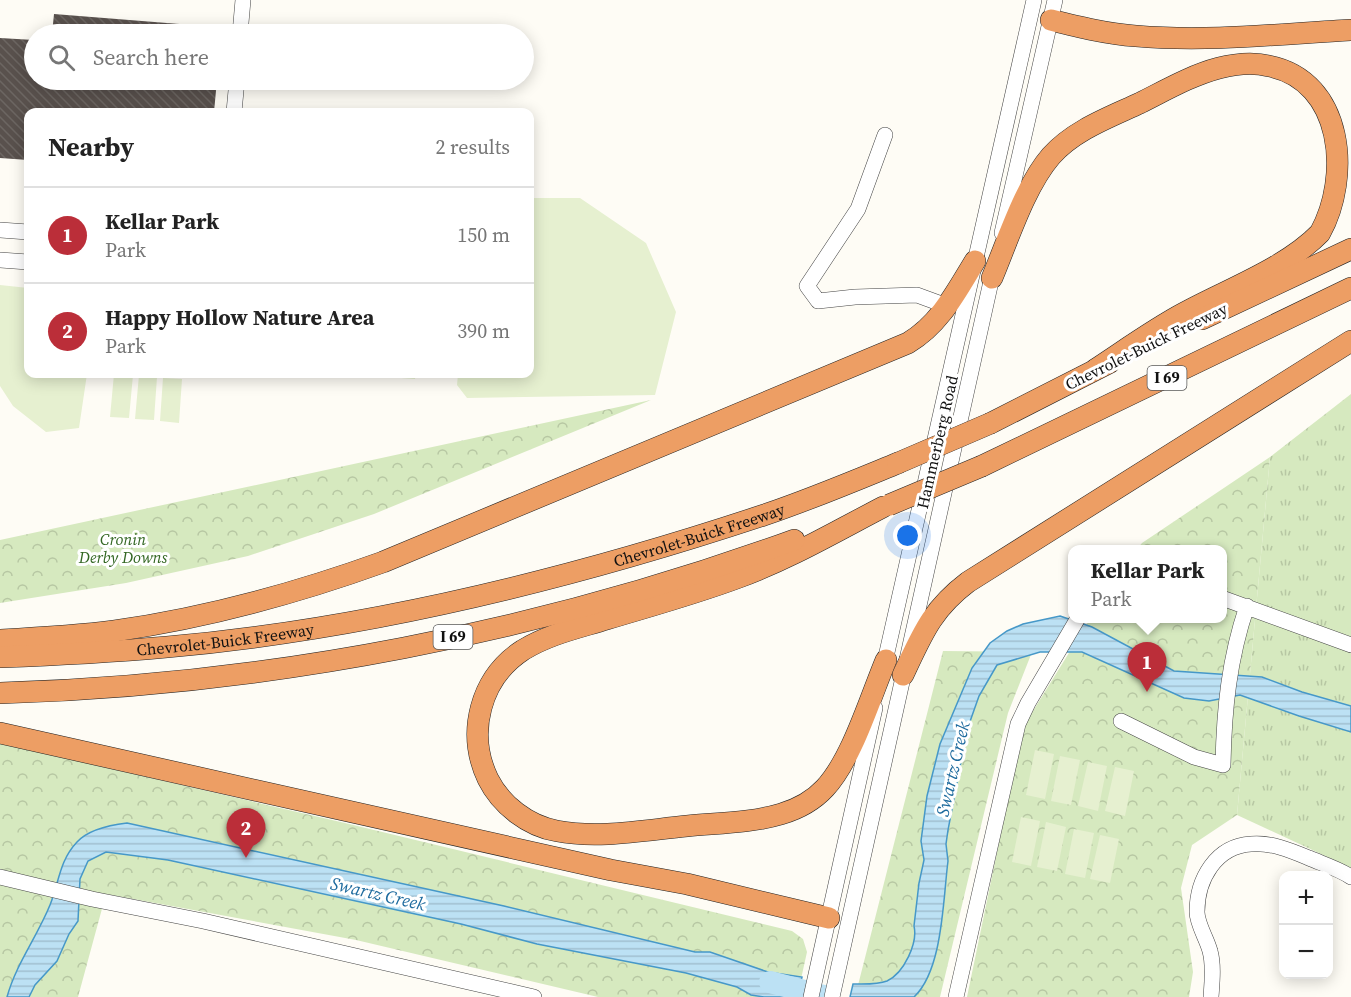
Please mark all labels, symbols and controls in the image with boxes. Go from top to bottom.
search box [24,24,534,90]
icon: search [45,41,78,74]
text: Search here [93,42,209,72]
text: Nearby [48,129,134,165]
text: 2 results [435,133,510,161]
text: Kellar Park [105,206,219,236]
text: 1 [62,221,73,249]
text: 150 m [457,221,510,249]
text: Park [105,236,146,264]
street label: Chevrolet-Buick Freeway [1061,297,1232,395]
text: Happy Hollow Nature Area [105,302,374,332]
text: 2 [62,317,73,345]
text: 390 m [457,317,510,345]
text: Park [105,332,146,360]
road number: I 69 [1148,366,1186,390]
street label: Hammerberg Road [911,373,963,511]
street label: Chevrolet-Buick Freeway [611,498,788,572]
your location [893,521,922,550]
park label: Cronin Derby Downs [78,528,167,568]
popup [1068,545,1227,623]
text: Kellar Park [1090,555,1205,585]
text: Park [1090,585,1132,613]
street label: Chevrolet-Buick Freeway [136,618,316,660]
road number: I 69 [434,625,472,649]
pin: 1 [1128,642,1166,692]
water label: Swartz Creek [929,719,976,819]
pin: 2 [226,808,266,858]
water label: Swartz Creek [328,870,428,917]
map controls [1279,871,1333,979]
button: + [1279,871,1333,925]
button: − [1279,925,1333,979]

